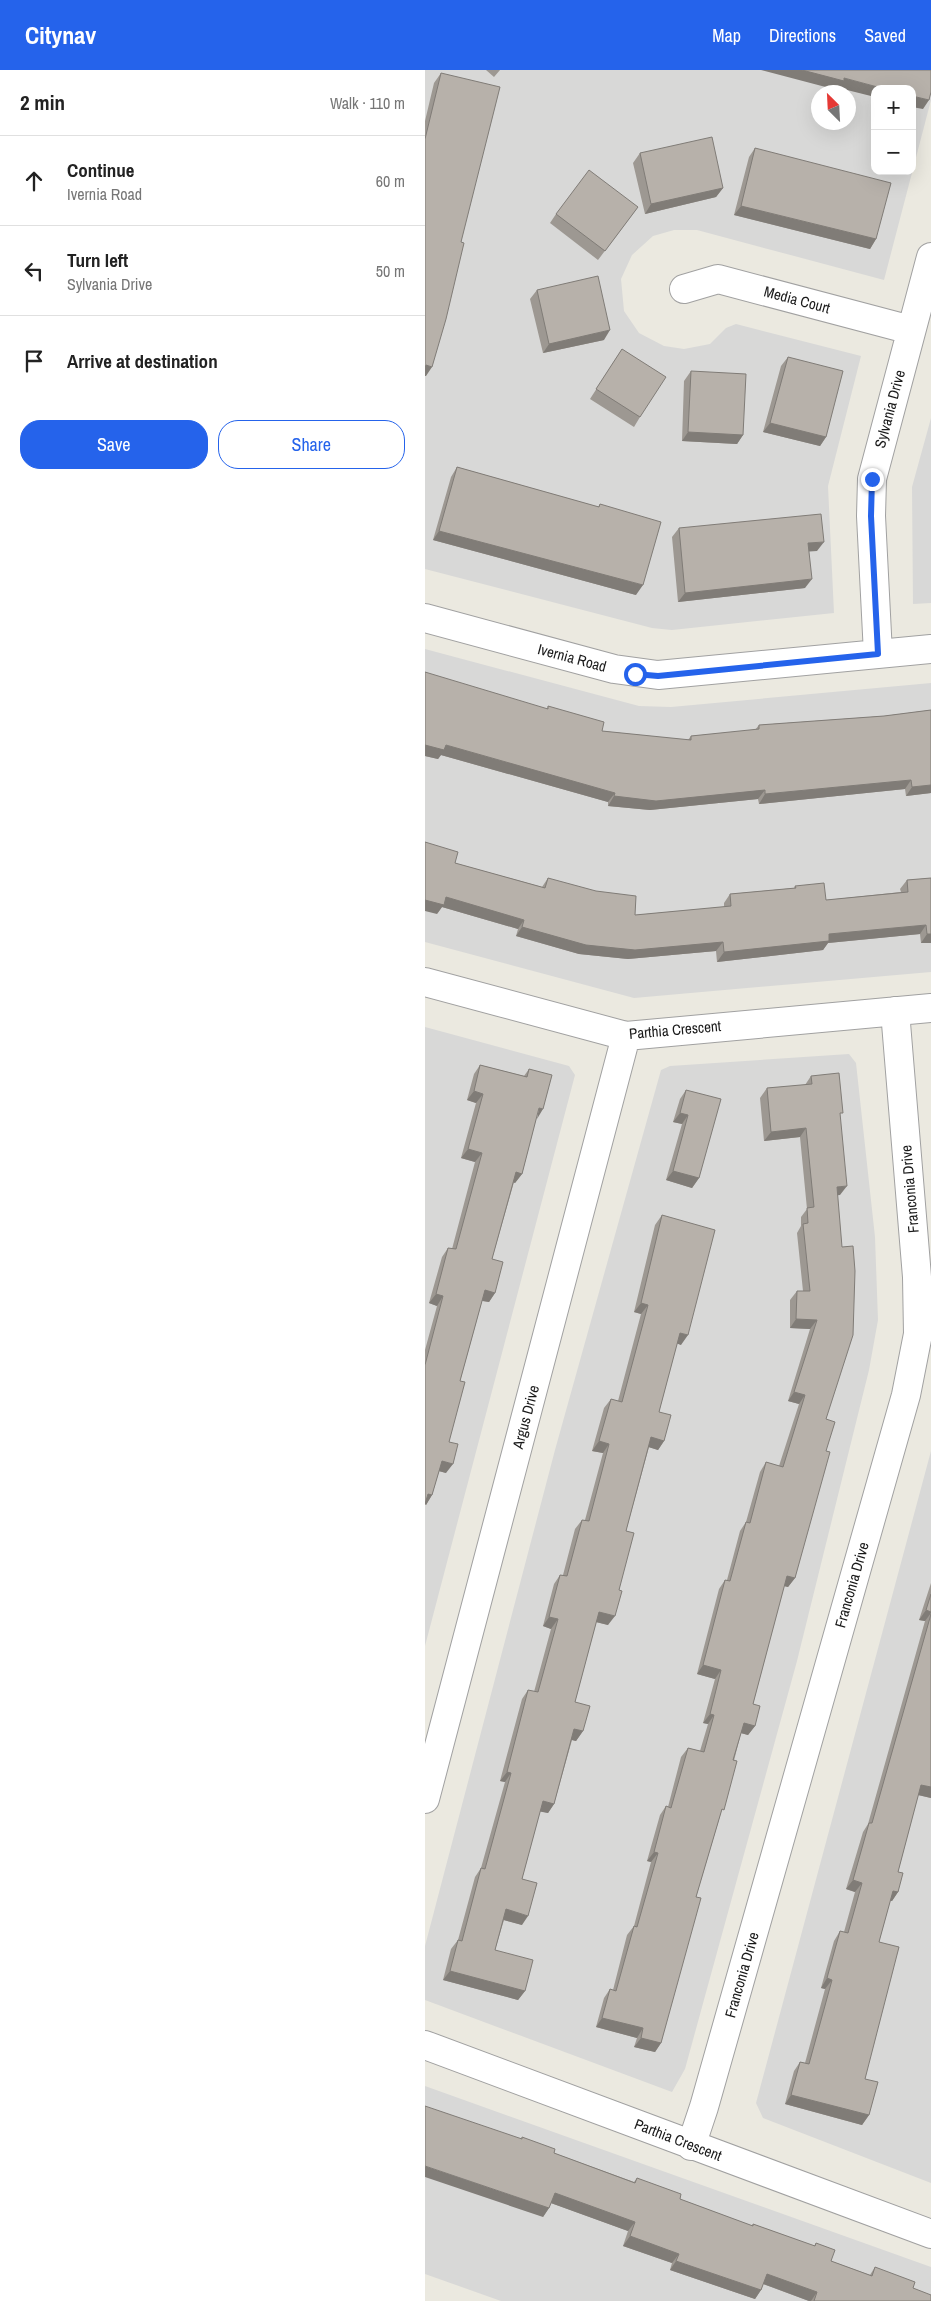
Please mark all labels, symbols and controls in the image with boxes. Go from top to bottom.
text: Citynav [25,19,96,51]
text: Map [712,23,741,48]
text: Directions [769,23,836,48]
text: Saved [864,23,906,48]
north arrow [811,85,856,130]
map controls [871,85,916,175]
button: + [871,85,916,130]
text: 2 min [20,88,65,117]
text: Walk · 110 m [330,92,405,114]
button: − [871,130,916,175]
text: Continue [67,157,135,183]
icon: ahead [20,167,48,195]
text: 60 m [376,170,405,192]
text: Ivernia Road [67,183,142,205]
text: Turn left [67,247,128,273]
icon: left [20,257,48,285]
text: 50 m [376,260,405,282]
text: Sylvania Drive [67,273,152,295]
street label: Media Court [762,281,833,319]
icon: arrive [20,347,48,375]
text: Arrive at destination [67,348,218,374]
street label: Sylvania Drive [869,367,910,450]
button: Save [20,420,208,469]
button: Share [218,420,405,469]
route end [861,468,884,491]
street label: Ivernia Road [535,638,609,677]
route start [624,663,647,686]
street label: Parthia Crescent [628,1015,722,1044]
street label: Franconia Drive [895,1144,924,1234]
street label: Argus Drive [507,1383,544,1452]
street label: Franconia Drive [829,1539,874,1630]
street label: Franconia Drive [719,1929,764,2020]
street label: Parthia Crescent [631,2113,726,2166]

